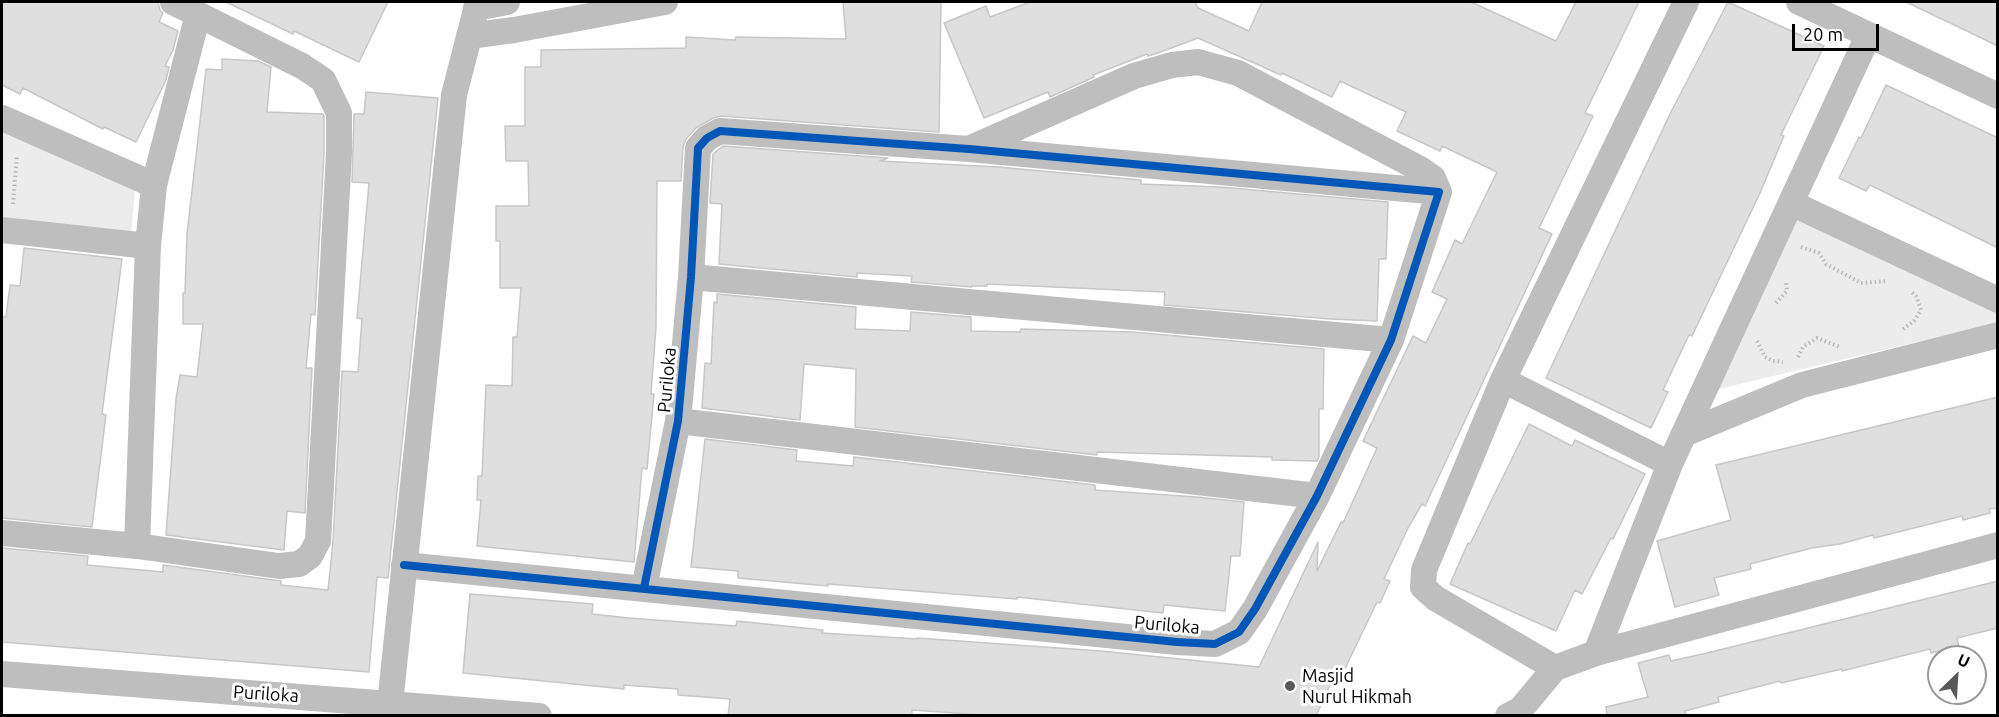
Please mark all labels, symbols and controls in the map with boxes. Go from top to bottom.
scale bar [1795,12,1882,50]
text: 20 m [1803,24,1843,44]
street label: Puriloka [653,346,681,414]
street label: Puriloka [1133,611,1201,639]
north arrow [1927,645,1987,705]
text: U [1955,650,1973,671]
place label: Masjid Nurul Hikmah [1302,665,1412,708]
marker: Masjid Nurul Hikmah [1283,679,1297,693]
street label: Puriloka [232,681,300,707]

